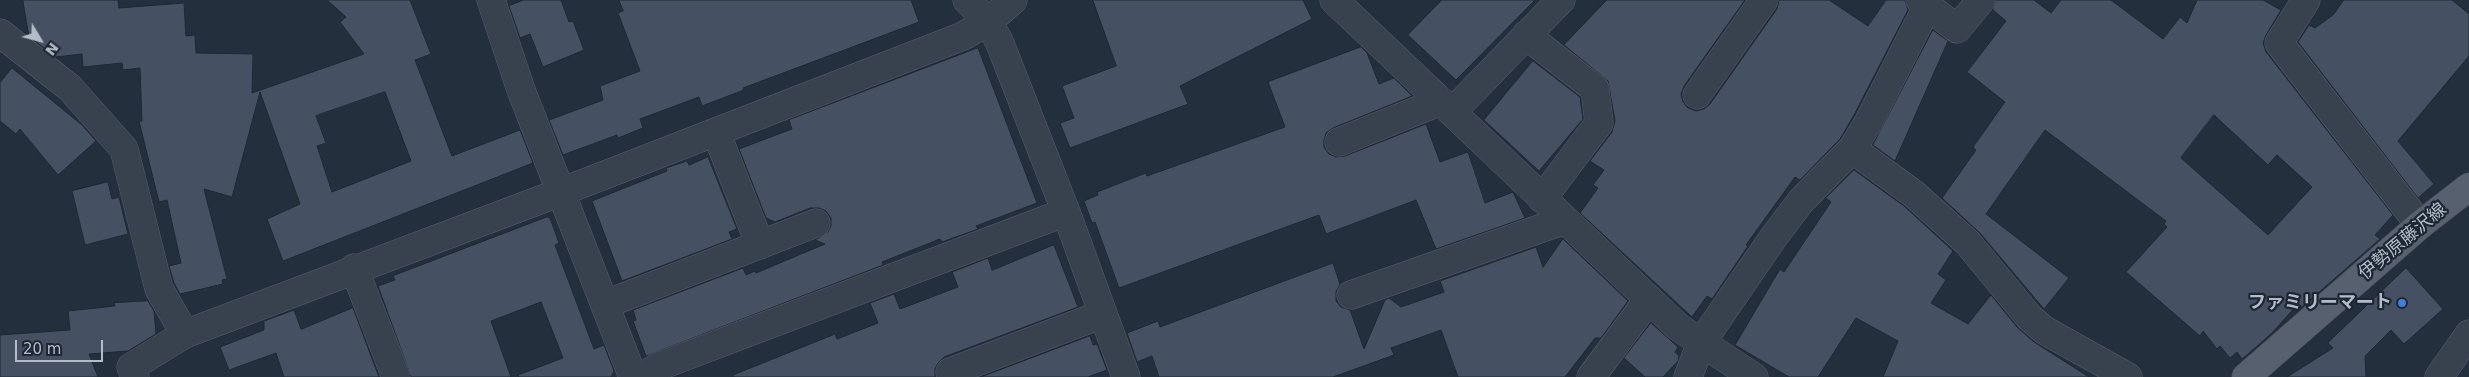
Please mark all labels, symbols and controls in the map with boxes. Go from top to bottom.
north arrow [15,15,65,65]
text: N [42,40,62,59]
street label: 伊勢原藤沢線 [2355,199,2451,285]
place label: ファミリーマート [2248,292,2392,314]
marker: ファミリーマート [2396,297,2408,309]
scale bar [18,330,105,362]
text: 20 m [23,340,61,358]

